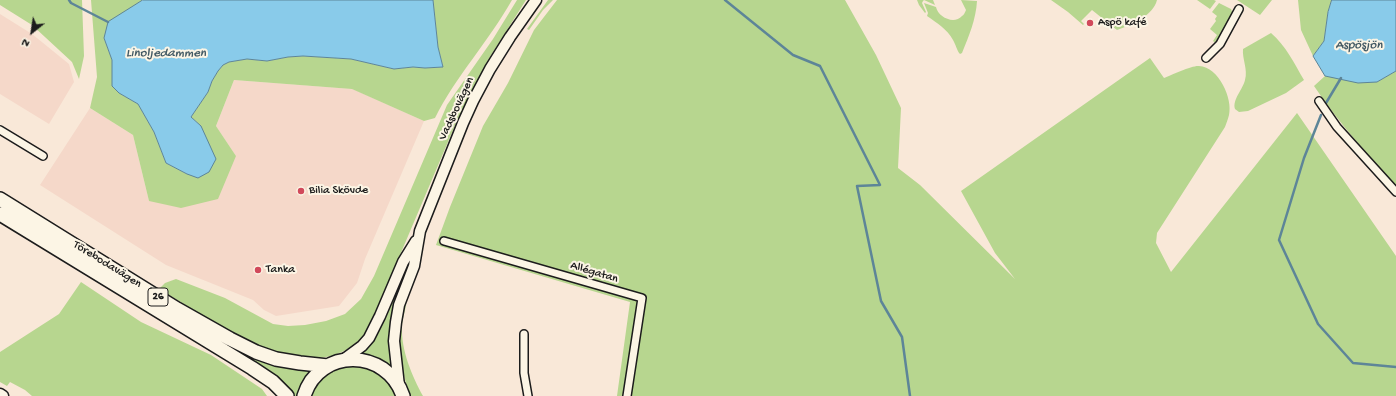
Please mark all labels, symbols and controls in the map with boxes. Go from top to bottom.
north arrow [12,12,52,52]
place label: Aspö kafé [1098,16,1146,30]
marker: Aspö kafé [1085,18,1095,28]
text: N [20,35,32,49]
water label: Aspösjön [1335,38,1383,54]
water label: Linoljedammen [126,46,206,62]
street label: Vadsbovägen [436,75,478,143]
place label: Bilia Skövde [309,184,368,198]
marker: Bilia Skövde [296,186,306,196]
street label: Törebodavägen [70,238,144,292]
street label: Allégatan [568,259,620,287]
place label: Tanka [266,263,295,277]
marker: Tanka [253,265,263,275]
road number: 26 [148,288,168,306]

